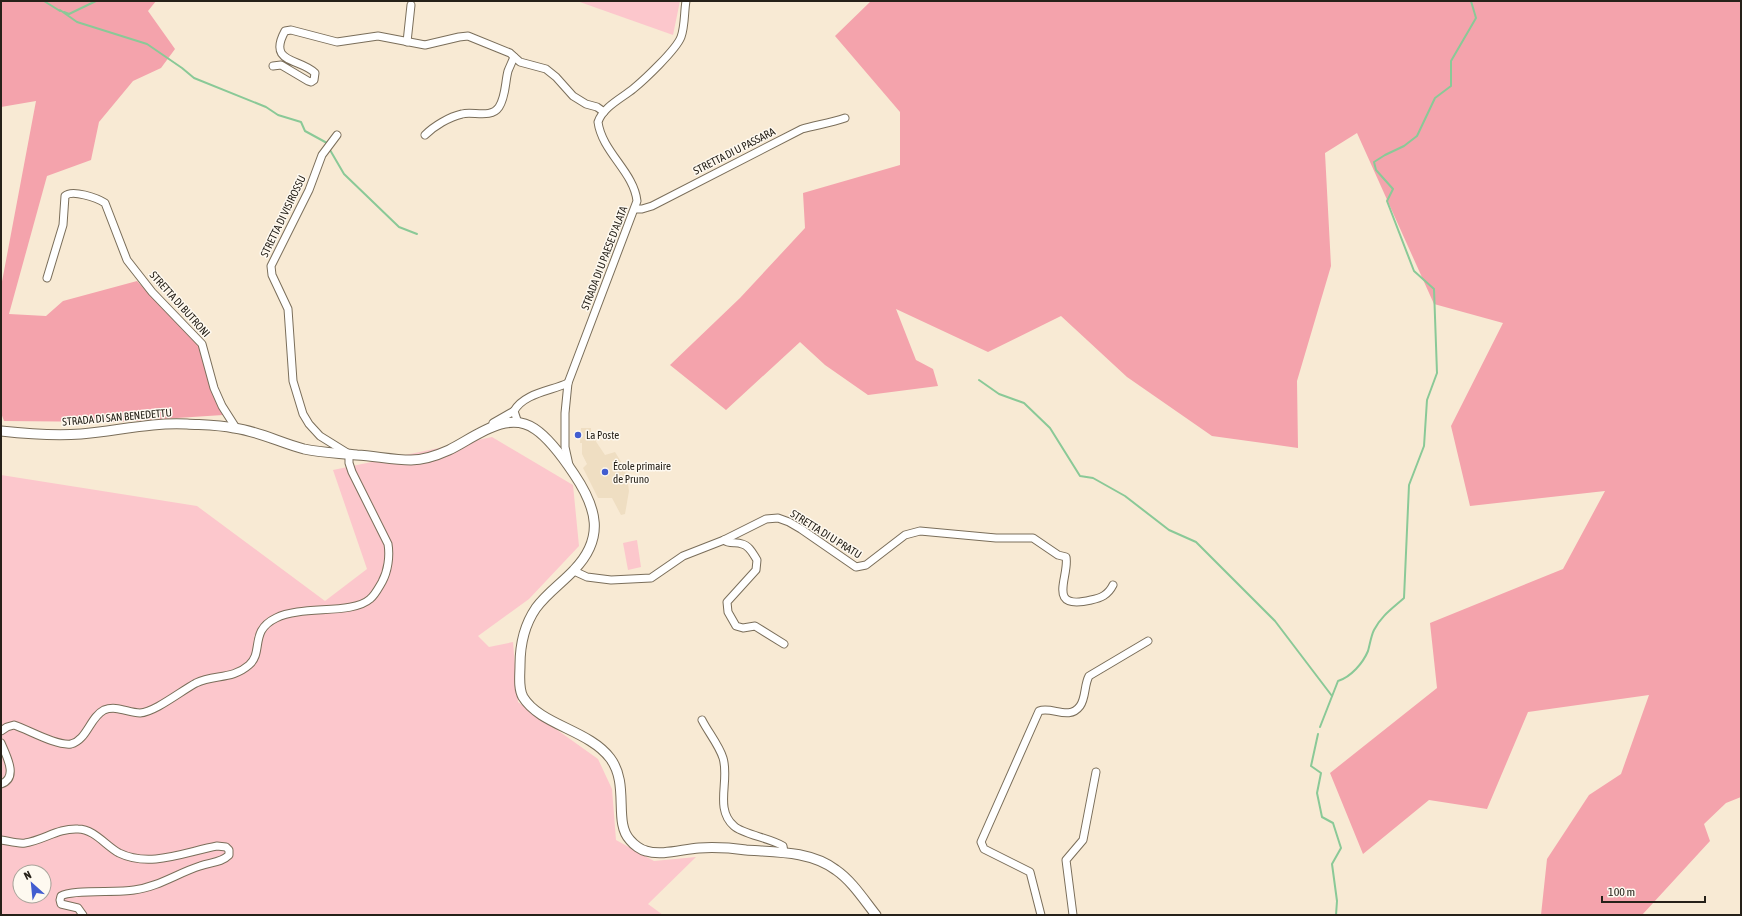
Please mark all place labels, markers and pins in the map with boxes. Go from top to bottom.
place label: La Poste [586,429,619,441]
marker: La Poste [573,430,583,440]
place label: École primaire de Pruno [613,460,671,485]
marker: École primaire de Pruno [600,467,610,477]

